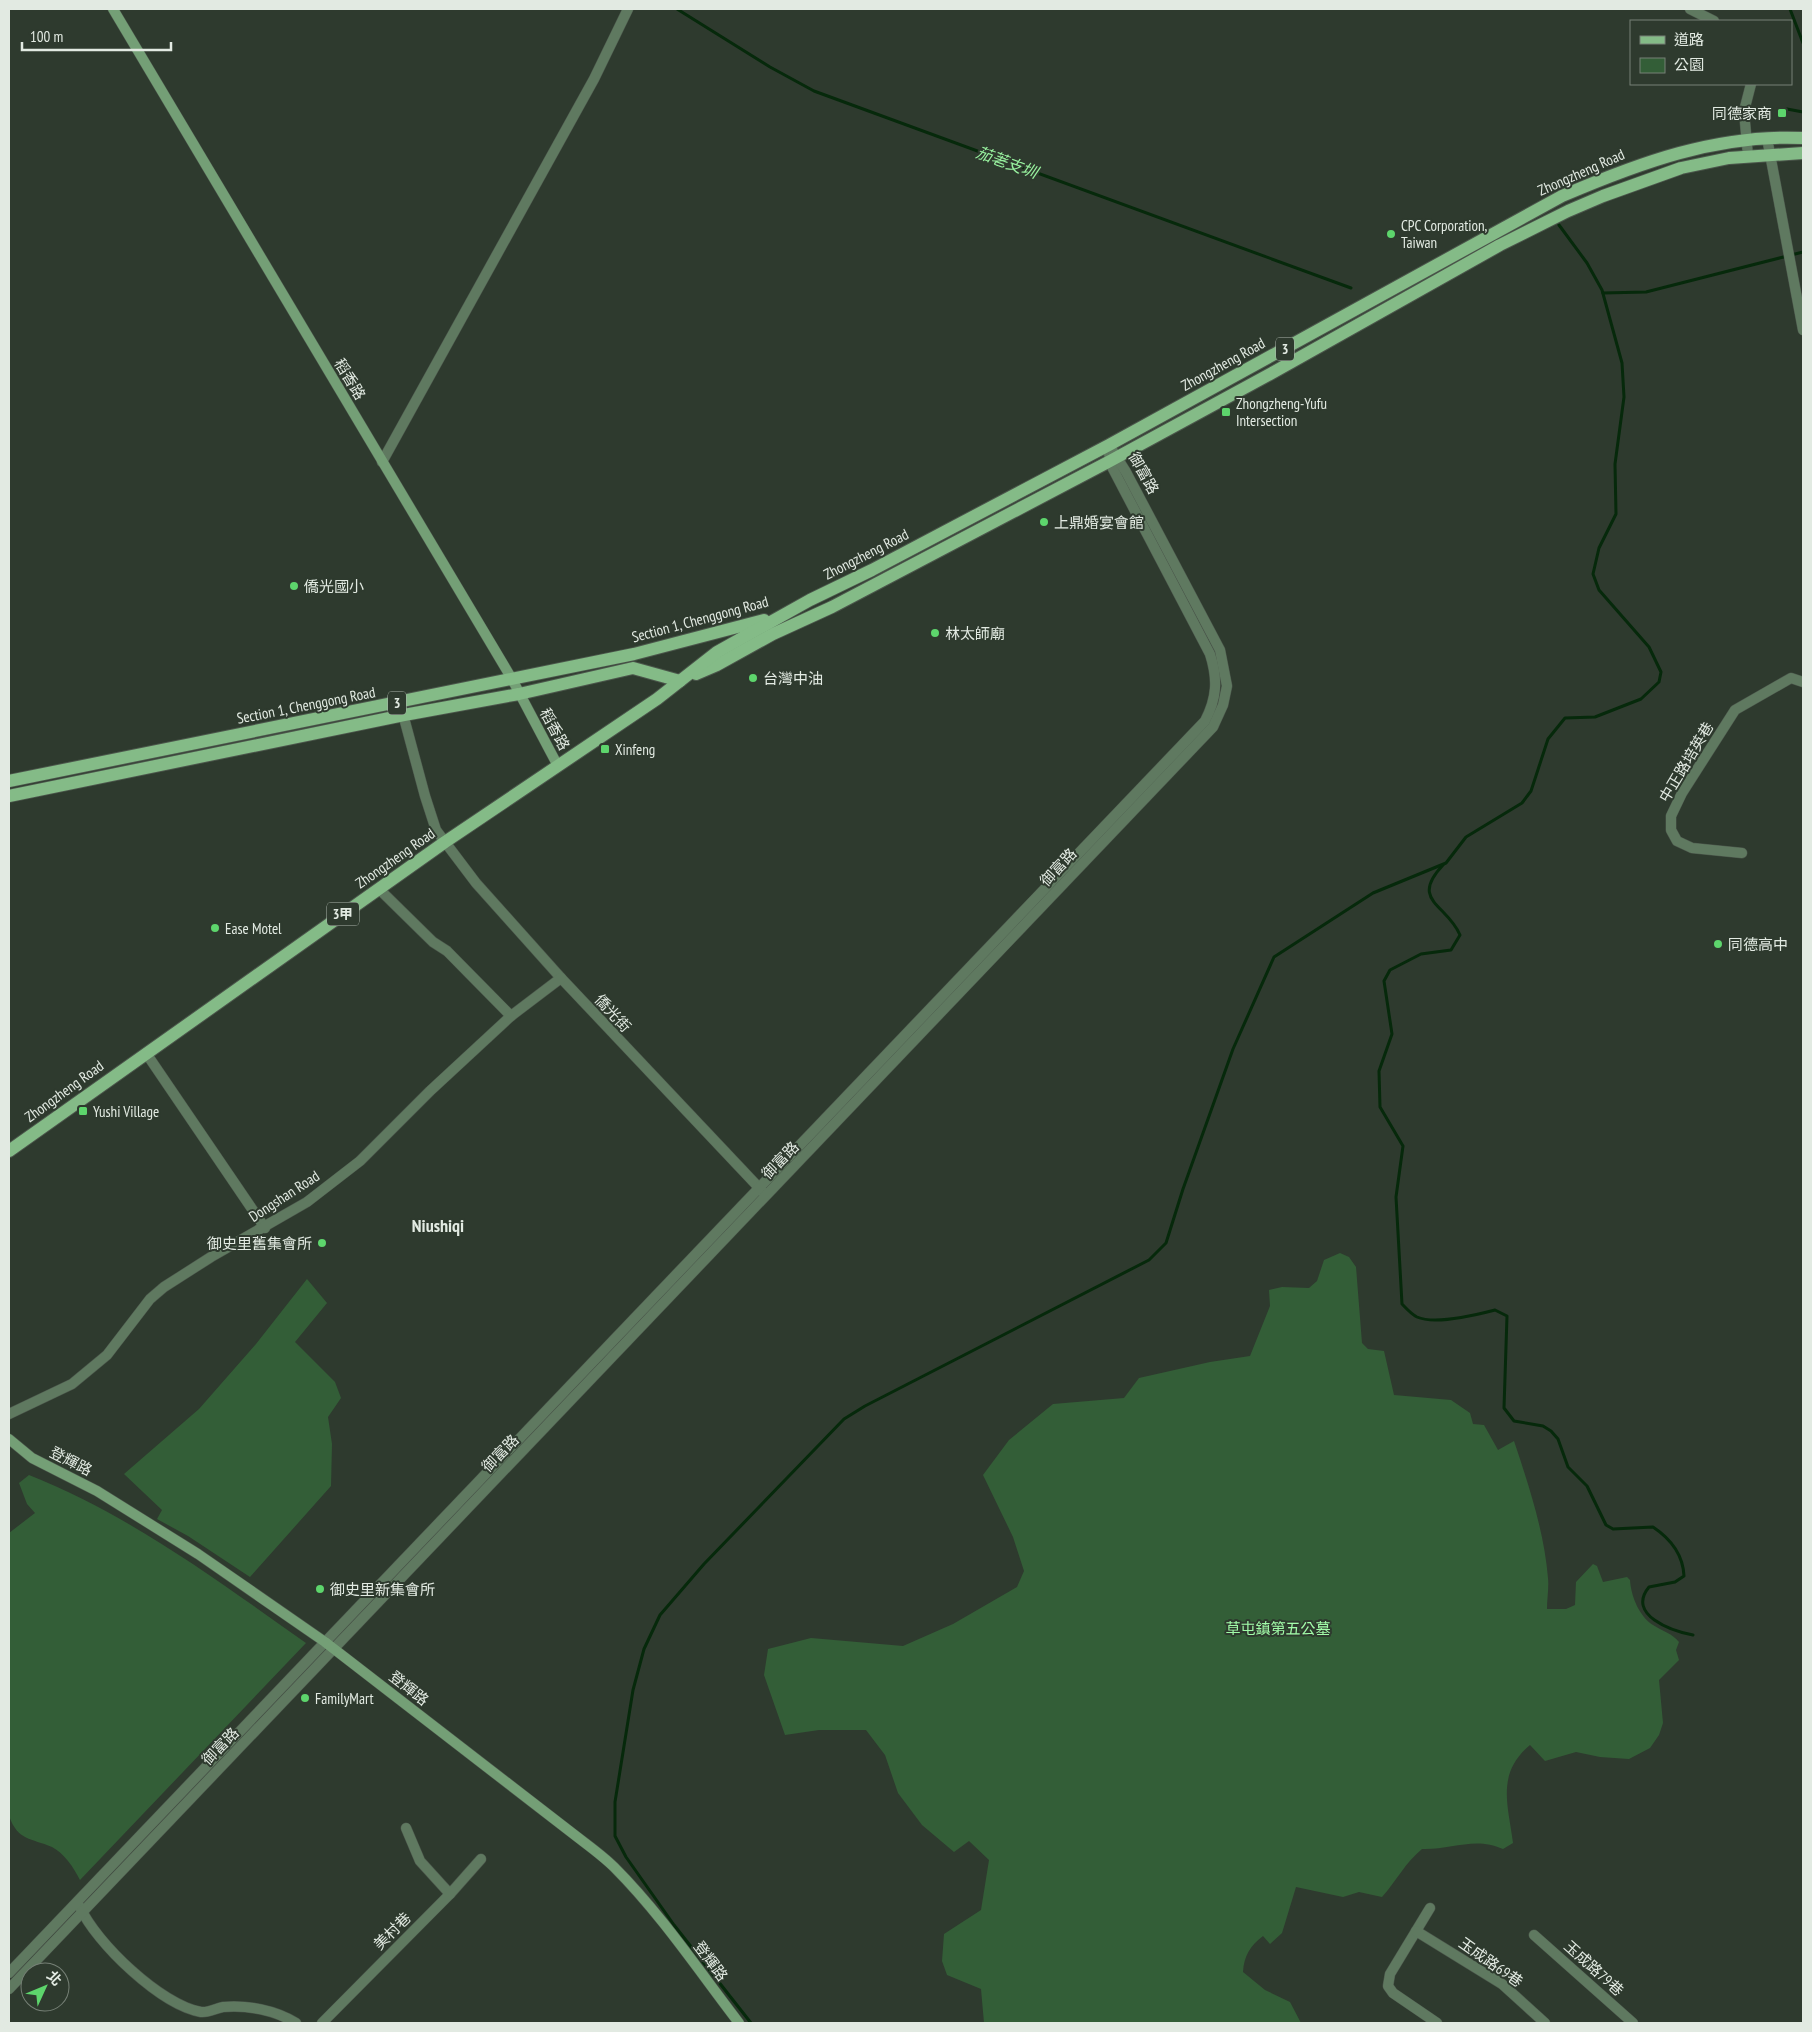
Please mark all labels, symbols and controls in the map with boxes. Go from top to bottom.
scale bar [22,20,171,52]
legend [1630,20,1792,85]
text: 100 m [30,27,63,46]
text: 道路 [1674,30,1704,49]
text: 公園 [1674,55,1704,74]
place label: 同德家商 [1712,104,1772,123]
marker: 同德家商 [1776,107,1788,119]
water label: 茄荖支圳 [974,142,1042,183]
street label: Zhongzheng Road [1535,144,1627,200]
place label: CPC Corporation, Taiwan [1401,216,1488,252]
marker: CPC Corporation, Taiwan [1385,228,1397,240]
street label: Zhongzheng Road [1178,333,1268,395]
road number: 3 [1276,338,1294,360]
street label: 稻香路 [330,355,370,403]
place label: Zhongzheng-Yufu Intersection [1236,394,1327,430]
marker: Zhongzheng-Yufu Intersection [1220,406,1232,418]
street label: 御富路 [1125,449,1163,497]
place label: 上鼎婚宴會館 [1054,513,1144,532]
marker: 上鼎婚宴會館 [1038,516,1050,528]
street label: Zhongzheng Road [820,524,912,584]
place label: 僑光國小 [304,577,364,596]
marker: 僑光國小 [288,580,300,592]
street label: Section 1, Chenggong Road [630,592,770,646]
place label: 林太師廟 [945,624,1005,643]
marker: 林太師廟 [929,627,941,639]
place label: 台灣中油 [763,669,823,688]
marker: 台灣中油 [747,672,759,684]
street label: Section 1, Chenggong Road [235,682,377,728]
road number: 3 [388,691,406,714]
street label: 稻香路 [536,705,574,753]
street label: 中正路培英巷 [1655,719,1717,805]
place label: Xinfeng [615,740,655,759]
marker: Xinfeng [599,743,611,755]
street label: Zhongzheng Road [352,824,438,892]
street label: 御富路 [1036,844,1080,890]
road number: 3甲 [327,902,359,926]
place label: Ease Motel [225,919,282,938]
marker: Ease Motel [209,922,221,934]
place label: 同德高中 [1728,935,1788,954]
marker: 同德高中 [1712,938,1724,950]
street label: 僑光街 [591,990,635,1036]
street label: Zhongzheng Road [21,1056,107,1126]
place label: Yushi Village [93,1102,159,1121]
marker: Yushi Village [77,1105,89,1117]
street label: 御富路 [758,1137,802,1183]
street label: Dongshan Road [245,1166,323,1226]
district label: Niushiqi [412,1214,464,1237]
place label: 御史里舊集會所 [207,1234,312,1253]
marker: 御史里舊集會所 [316,1237,328,1249]
street label: 御富路 [478,1430,522,1476]
street label: 登輝路 [47,1442,95,1480]
place label: 御史里新集會所 [330,1580,435,1599]
marker: 御史里新集會所 [314,1583,326,1595]
park label: 草屯鎮第五公墓 [1225,1619,1331,1638]
street label: 登輝路 [385,1667,433,1709]
place label: FamilyMart [315,1689,374,1708]
marker: FamilyMart [299,1692,311,1704]
street label: 御富路 [198,1723,242,1769]
street label: 美村巷 [369,1908,415,1954]
street label: 玉成路69巷 [1455,1933,1527,1991]
street label: 玉成路79巷 [1560,1936,1628,2000]
street label: 登輝路 [690,1937,732,1985]
north arrow [20,1962,70,2012]
text: 北 [43,1967,66,1989]

